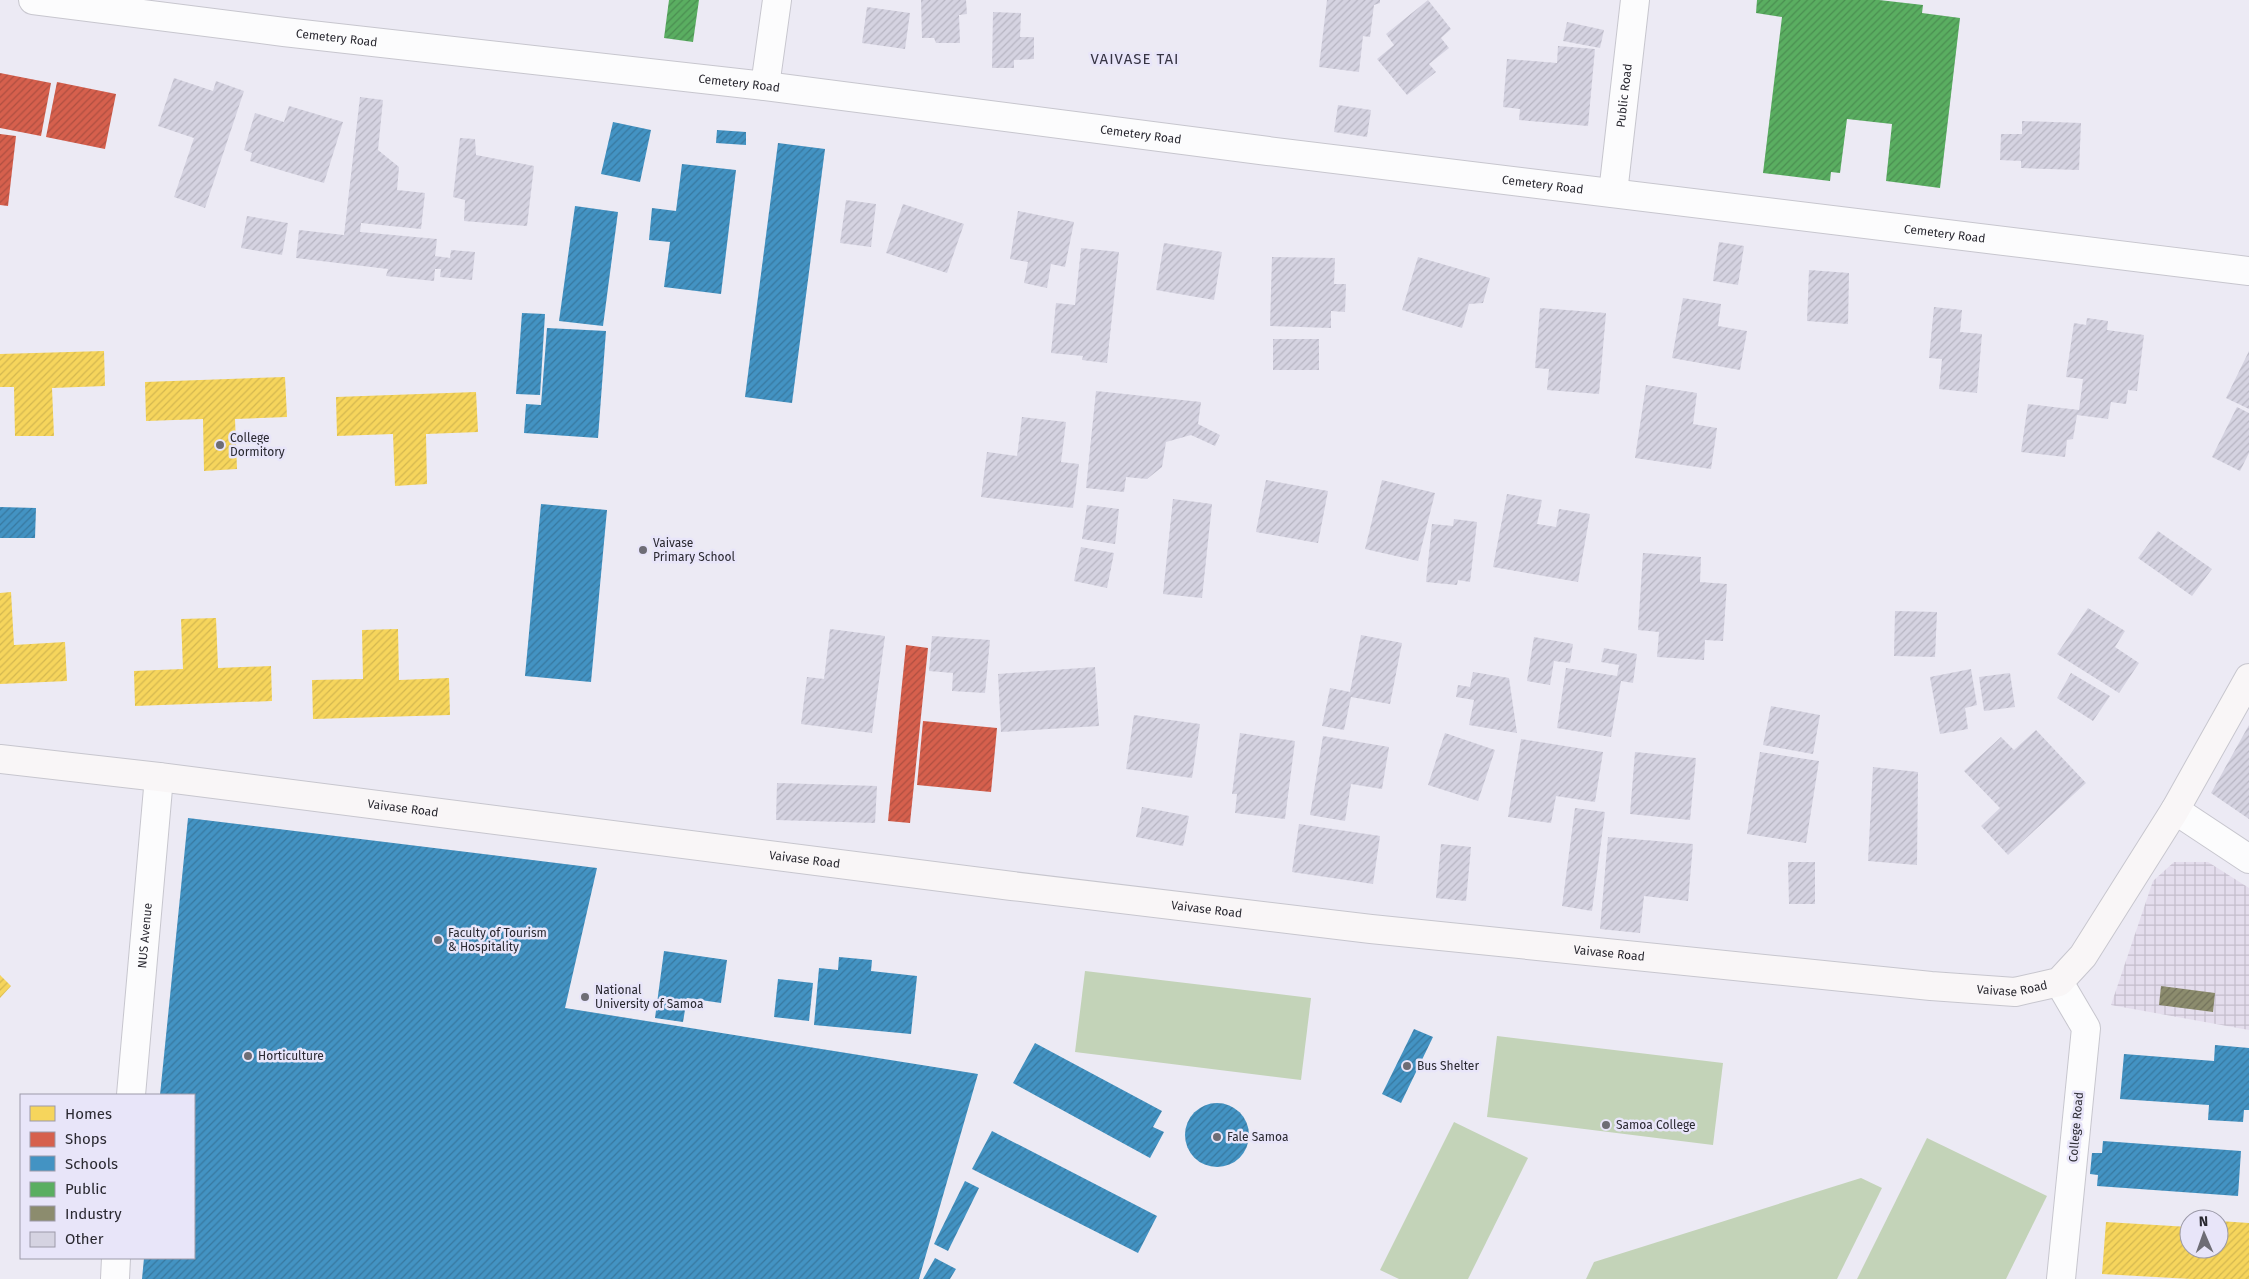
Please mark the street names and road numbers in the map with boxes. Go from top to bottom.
street label: Cemetery Road [295,26,378,49]
street label: Public Road [1614,63,1635,128]
street label: Cemetery Road [698,72,781,95]
street label: Cemetery Road [1099,122,1182,147]
street label: Cemetery Road [1501,173,1584,197]
street label: Cemetery Road [1903,222,1986,246]
street label: Vaivase Road [367,797,439,820]
street label: Vaivase Road [768,848,841,871]
street label: Vaivase Road [1170,898,1243,921]
street label: NUS Avenue [135,902,155,969]
street label: Vaivase Road [1573,943,1645,964]
street label: Vaivase Road [1976,978,2049,999]
street label: College Road [2066,1091,2086,1163]

